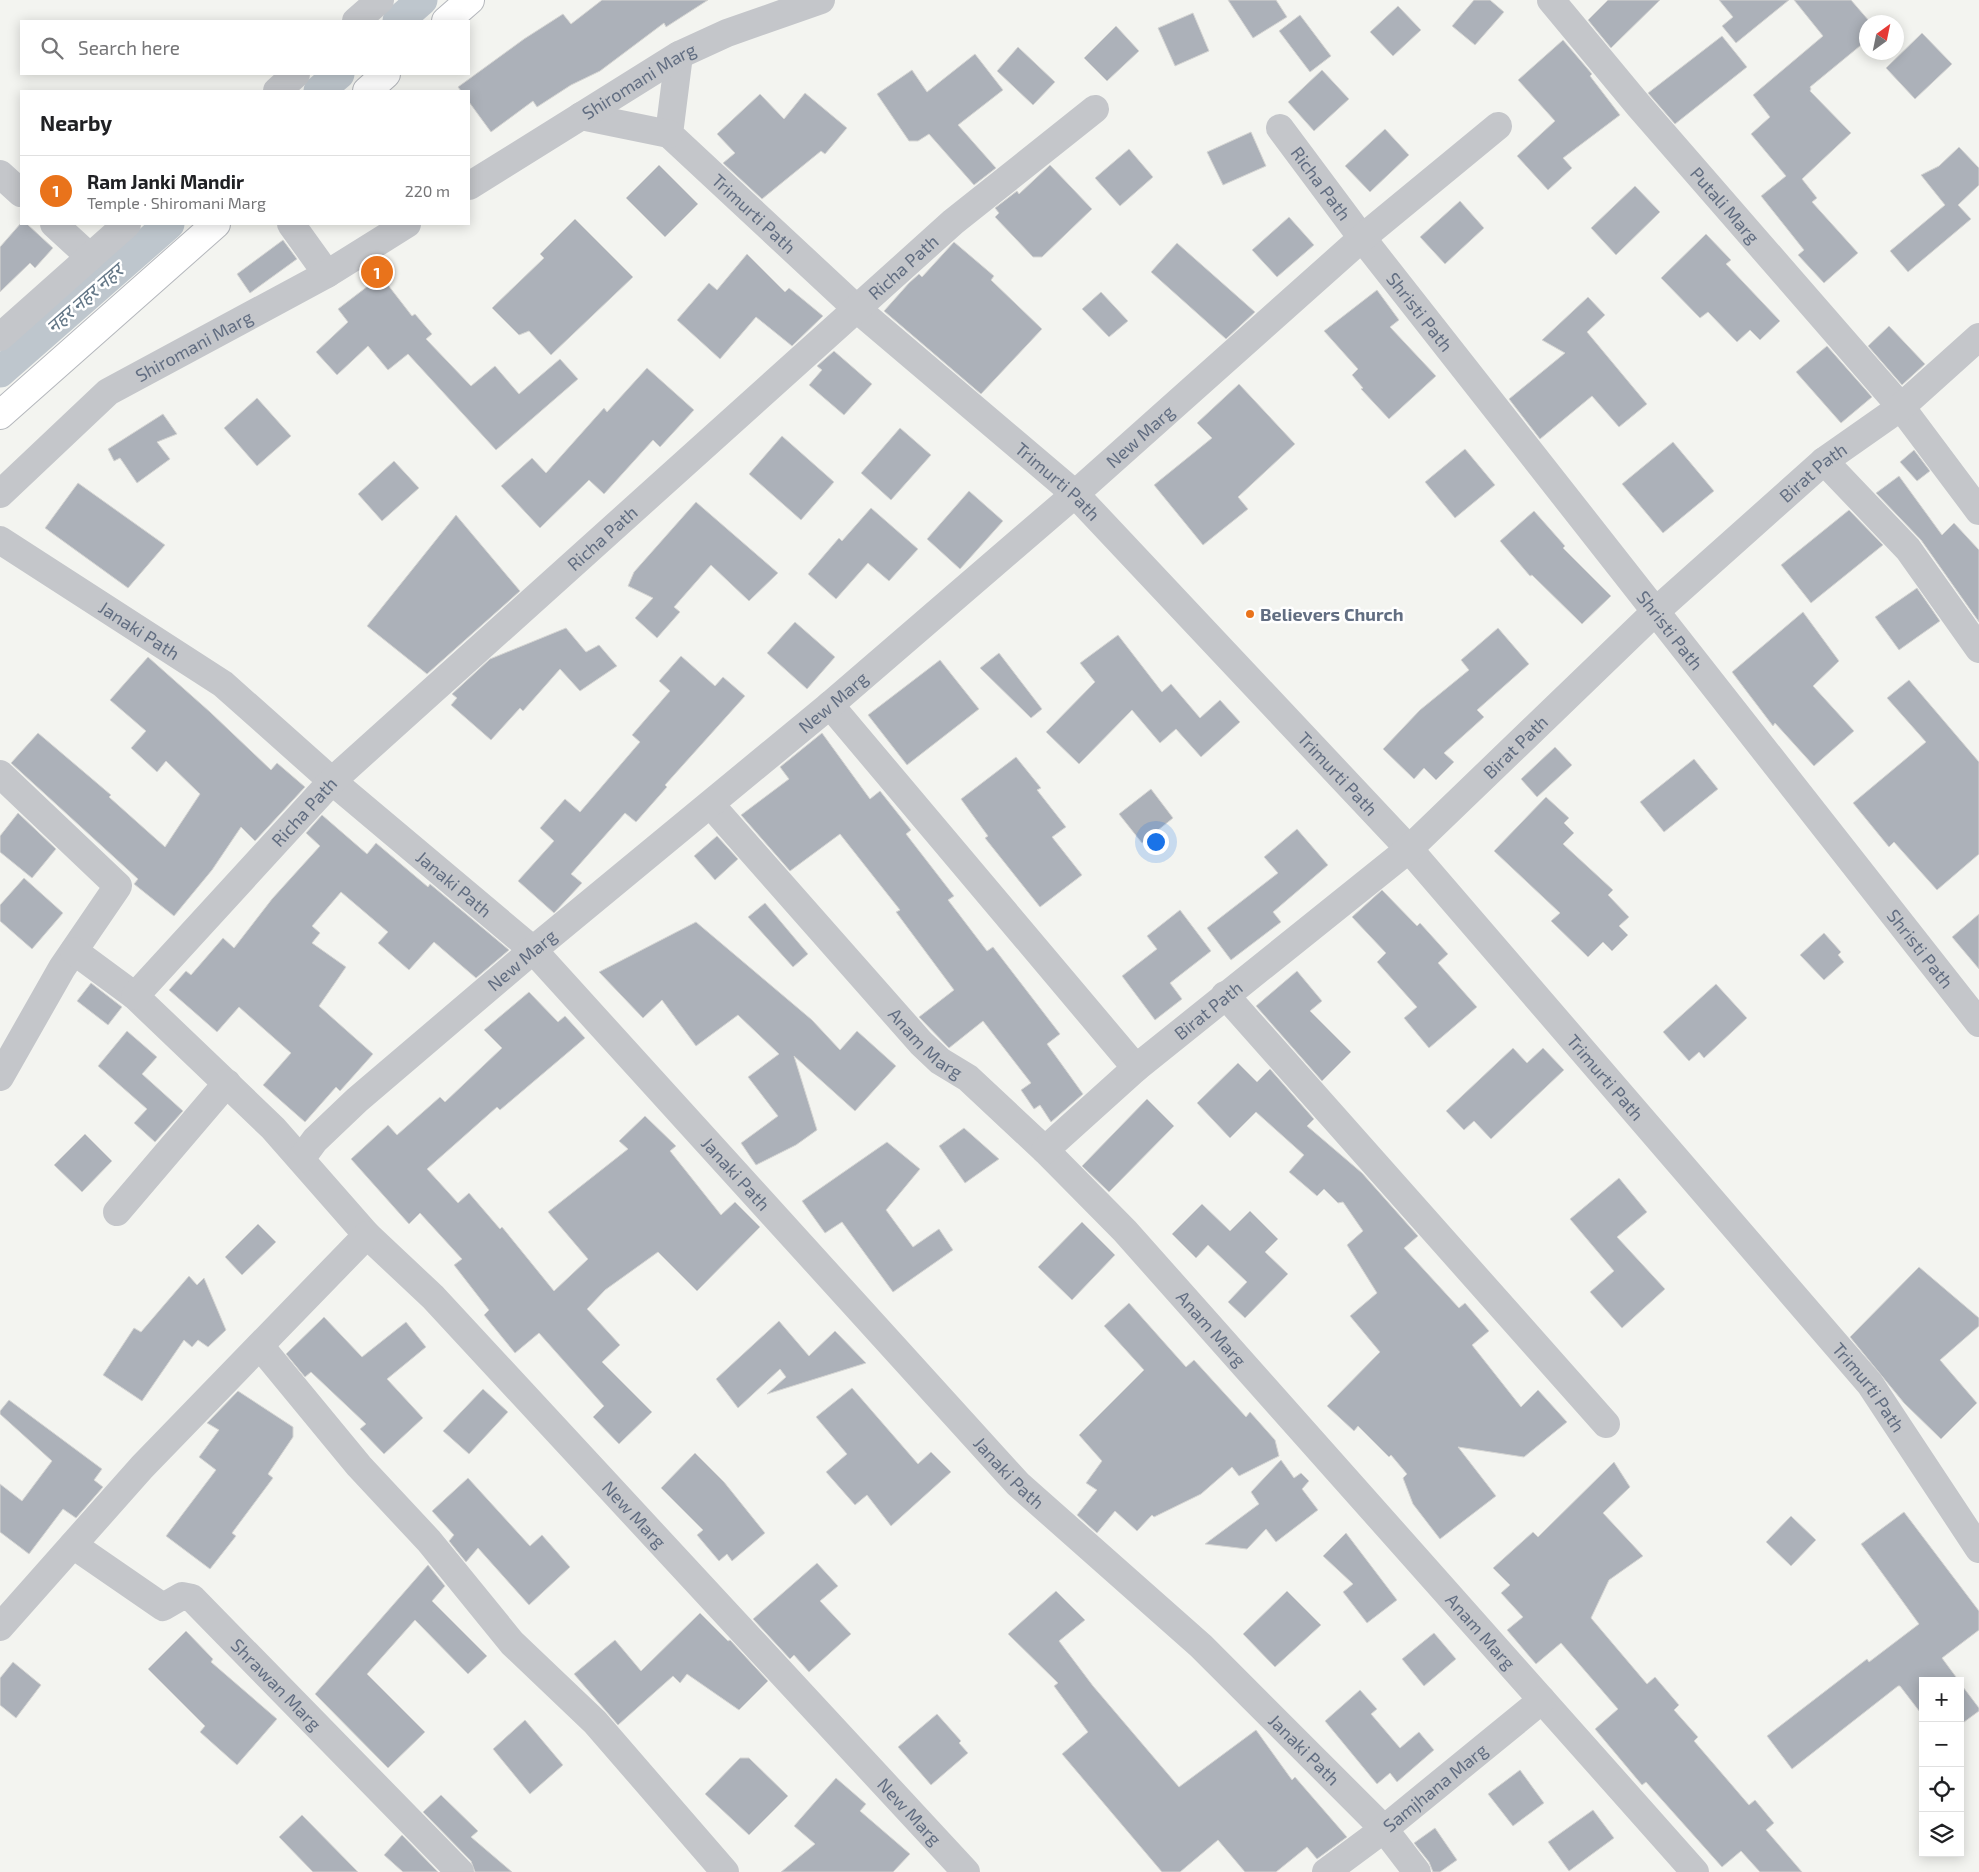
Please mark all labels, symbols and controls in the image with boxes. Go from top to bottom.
north arrow [1859,15,1904,60]
search box [20,20,470,75]
icon: search [38,34,66,62]
text: Search here [78,36,180,59]
street label: Shiromani Marg [578,38,699,124]
text: Nearby [40,110,112,135]
street label: Richa Path [1287,142,1356,225]
street label: Putali Marg [1686,162,1764,248]
street label: Trimurti Path [708,169,801,258]
text: Ram Janki Mandir [87,170,244,193]
text: 1 [53,181,59,200]
text: 220 m [405,181,450,200]
text: Temple · Shiromani Marg [87,193,266,212]
street label: Richa Path [864,230,943,304]
pin: 1 [361,253,393,291]
water label: नहर नहर नहर [41,256,130,337]
street label: Shristi Path [1382,268,1458,356]
street label: Shiromani Marg [131,305,256,386]
street label: New Marg [1101,400,1178,472]
street label: Trimurti Path [1011,437,1105,525]
street label: Birat Path [1775,438,1851,507]
street label: Richa Path [563,501,642,575]
street label: Shristi Path [1632,586,1708,674]
street label: Janaki Path [95,596,184,664]
place label: Believers Church [1260,603,1404,625]
marker: Believers Church [1244,608,1256,620]
street label: New Marg [794,667,872,738]
street label: Birat Path [1478,710,1552,783]
street label: Trimurti Path [1293,727,1382,820]
street label: Richa Path [267,772,341,851]
your location [1143,829,1169,855]
street label: Janaki Path [412,846,496,922]
street label: Shristi Path [1883,905,1958,993]
street label: New Marg [483,924,561,995]
street label: Birat Path [1170,976,1247,1044]
street label: Anam Marg [884,1003,967,1083]
street label: Trimurti Path [1562,1030,1649,1125]
street label: Janaki Path [697,1132,775,1215]
street label: Anam Marg [1172,1286,1251,1371]
street label: Trimurti Path [1828,1338,1910,1436]
street label: Janaki Path [969,1432,1049,1513]
street label: New Marg [598,1476,671,1552]
street label: Anam Marg [1441,1589,1520,1674]
street label: Shrawan Marg [227,1634,326,1735]
map controls [1919,1677,1964,1857]
button: + [1919,1677,1964,1722]
street label: Janaki Path [1264,1709,1345,1790]
button: − [1919,1722,1964,1767]
street label: Samjhana Marg [1378,1738,1491,1836]
button: locate [1919,1767,1964,1812]
street label: New Marg [873,1773,946,1849]
button: layers [1919,1812,1964,1857]

